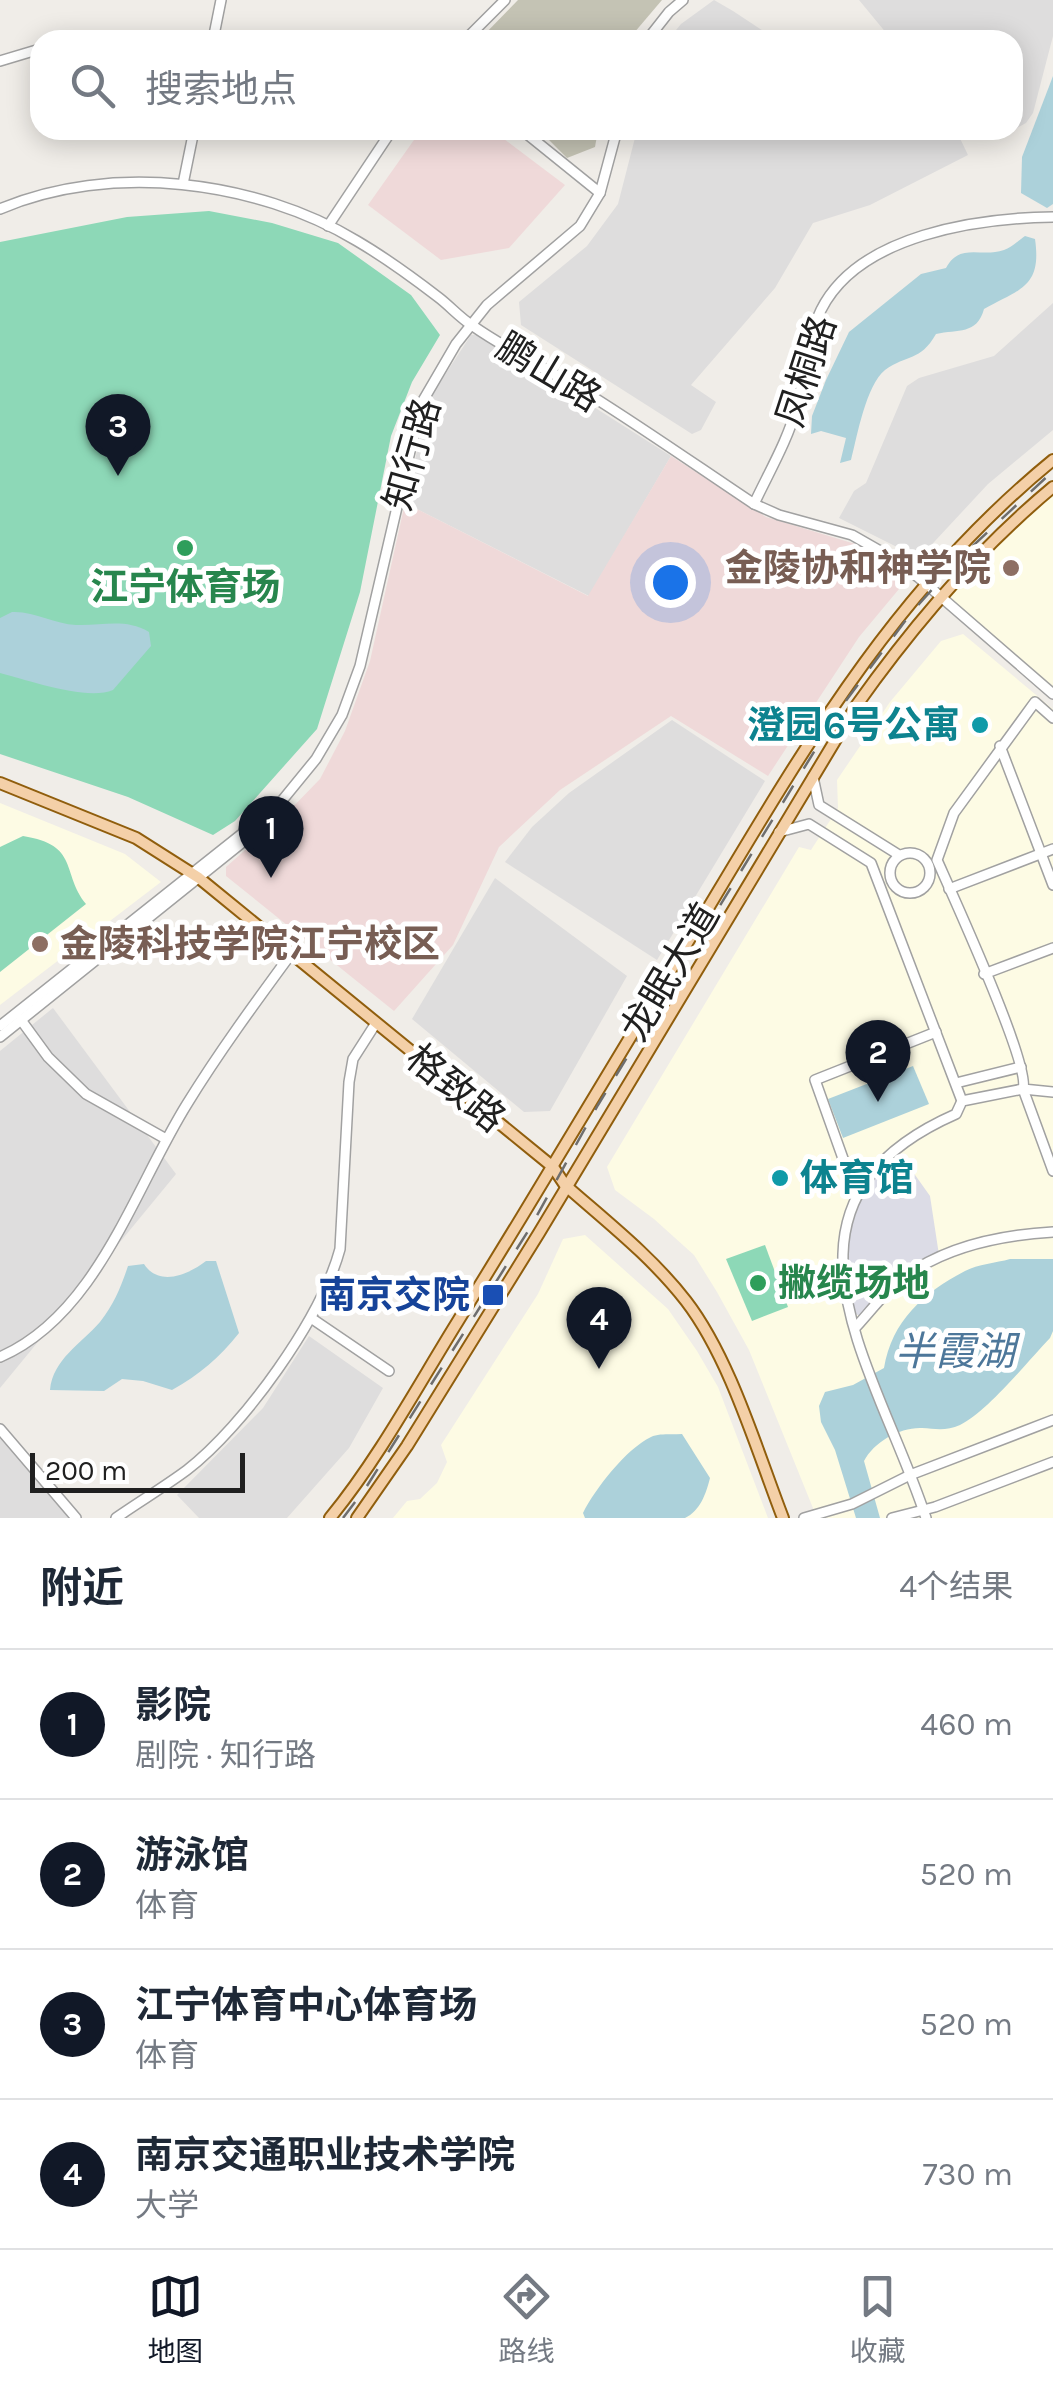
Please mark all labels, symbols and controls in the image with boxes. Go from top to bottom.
search box [30,30,1023,140]
icon: search [65,58,120,113]
text: 搜索地点 [145,67,297,112]
street label: 凤桐路 [767,310,845,432]
street label: 鹏山路 [488,324,609,421]
street label: 知行路 [375,393,450,515]
pin: 3 [86,394,150,476]
marker: 江宁体育场 [174,537,196,559]
place label: 金陵协和神学院 [725,546,991,591]
your location [645,557,696,608]
marker: 金陵协和神学院 [1000,557,1022,579]
place label: 江宁体育场 [90,565,280,610]
place label: 澄园6号公寓 [747,703,960,748]
marker: 澄园6号公寓 [969,714,991,736]
pin: 1 [238,796,304,878]
street label: 龙眠大道 [612,896,729,1049]
place label: 金陵科技学院江宁校区 [60,922,440,967]
marker: 金陵科技学院江宁校区 [29,933,51,955]
pin: 2 [846,1020,910,1102]
street label: 格致路 [397,1035,514,1142]
place label: 体育馆 [800,1156,914,1201]
marker: 体育馆 [769,1167,791,1189]
place label: 撇缆场地 [778,1261,930,1306]
marker: 撇缆场地 [747,1272,769,1294]
place label: 南京交院 [318,1273,470,1318]
marker: 南京交院 [480,1282,506,1308]
pin: 4 [566,1286,632,1369]
water label: 半霞湖 [895,1328,1021,1375]
scale bar [30,1448,245,1492]
text: 200 m [45,1454,127,1487]
text: 附近 [40,1563,124,1613]
text: 4个结果 [899,1568,1013,1605]
text: 影院 [135,1683,211,1728]
text: 1 [67,1706,78,1743]
text: 460 m [920,1706,1013,1743]
text: 剧院 · 知行路 [135,1737,316,1774]
text: 游泳馆 [135,1833,249,1878]
text: 2 [63,1856,82,1893]
text: 520 m [920,1856,1013,1893]
text: 体育 [135,1887,199,1924]
text: 江宁体育中心体育场 [135,1983,477,2028]
text: 3 [63,2006,82,2043]
text: 520 m [920,2006,1013,2043]
text: 体育 [135,2037,199,2074]
text: 南京交通职业技术学院 [135,2133,515,2178]
text: 4 [63,2156,82,2193]
text: 730 m [923,2156,1013,2193]
text: 大学 [135,2187,199,2224]
tab: 地图 [147,2269,204,2369]
tab: 路线 [498,2269,555,2369]
tab: 收藏 [849,2269,906,2369]

